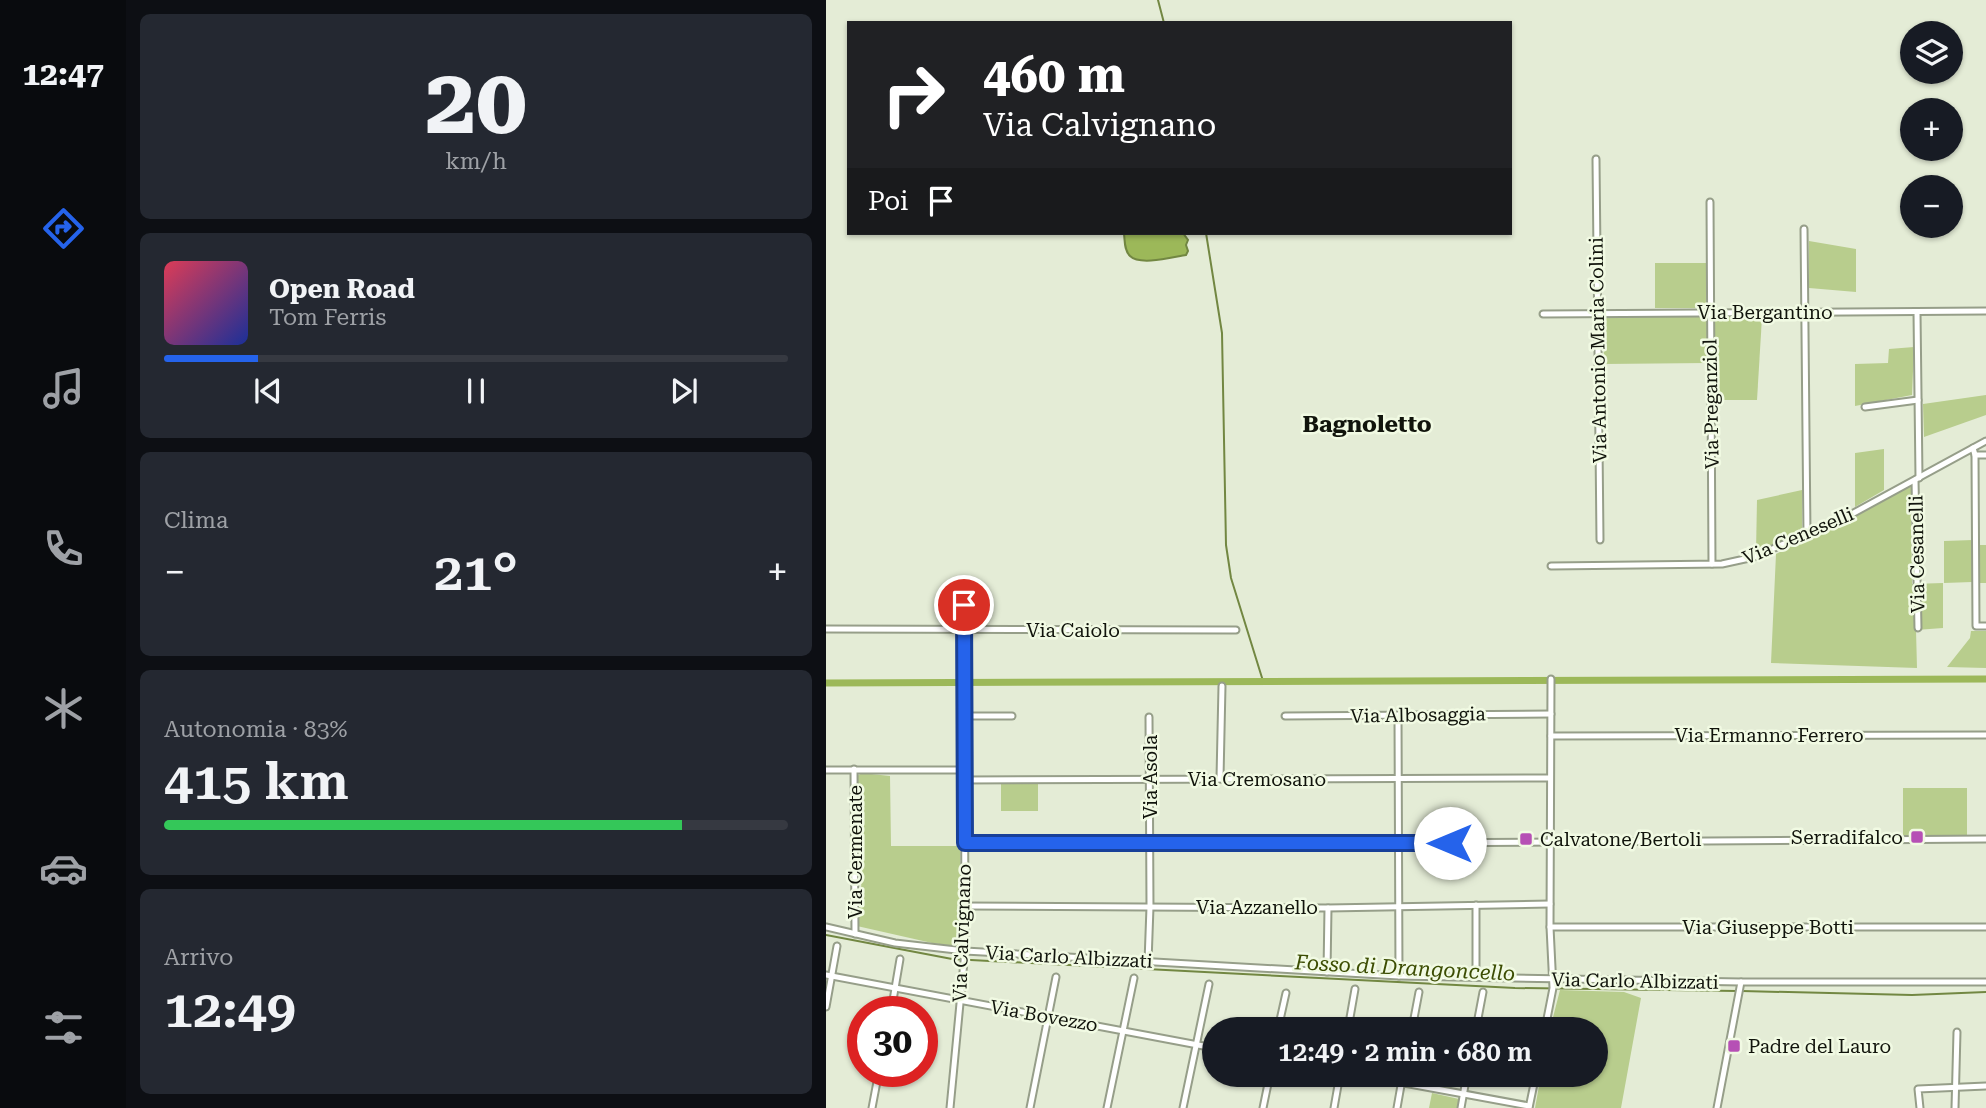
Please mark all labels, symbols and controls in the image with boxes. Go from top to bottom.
map controls [1900,21,1963,238]
button: layers [1900,21,1963,84]
text: 460 m [983,47,1125,104]
text: 20 [425,49,527,155]
icon: right [868,49,959,140]
text: 12:47 [22,55,104,93]
button: + [1900,98,1963,161]
text: Via Calvignano [983,106,1216,144]
text: km/h [445,148,507,175]
button: − [1900,175,1963,238]
icon: arrive [922,182,960,220]
text: Poi [868,186,908,216]
icon: directions [39,204,88,253]
street label: Via Antonio Maria Colini [1585,237,1611,463]
text: Open Road [269,274,415,304]
street label: Via Bergantino [1697,301,1833,324]
text: Tom Ferris [269,304,386,331]
street label: Via Preganziol [1698,339,1724,469]
icon: music [39,364,88,413]
icon: previous [249,372,287,410]
icon: pause [457,372,495,410]
icon: next [665,372,703,410]
district label: Bagnoletto [1302,411,1432,438]
street label: Via Cesanelli [1904,495,1930,613]
street label: Via Ceneselli [1739,502,1857,570]
text: Clima [164,507,228,534]
icon: phone [39,524,88,573]
text: 21° [434,542,518,603]
text: − [164,550,185,594]
text: + [767,550,788,594]
pin [934,575,994,635]
icon: arrive [945,586,983,624]
street label: Via Caiolo [1026,619,1120,642]
icon: climate [39,684,88,733]
street label: Via Albosaggia [1350,702,1486,728]
text: Autonomia · 83% [164,716,348,743]
street label: Via Ermanno Ferrero [1674,724,1864,747]
street label: Via Asola [1139,734,1162,819]
text: 415 km [164,751,349,812]
street label: Via Cremosano [1188,768,1326,791]
street label: Via Cermenate [844,785,867,919]
position arrow [1413,806,1487,880]
place label: Serradifalco [1791,826,1903,849]
place label: Calvatone/Bertoli [1540,828,1701,851]
marker: Serradifalco [1909,829,1925,845]
marker: Calvatone/Bertoli [1518,831,1534,847]
icon: car [39,844,88,893]
street label: Via Calvignano [948,863,976,1003]
street label: Via Azzanello [1196,896,1318,919]
street label: Via Giuseppe Botti [1682,916,1854,939]
street label: Via Carlo Albizzati [985,941,1153,973]
text: Arrivo [164,944,233,971]
water label: Fosso di Drangoncello [1293,950,1516,986]
street label: Via Carlo Albizzati [1551,968,1719,994]
text: 12:49 [164,979,296,1040]
street label: Via Bovezzo [988,995,1100,1037]
speed limit sign: 30 [847,996,938,1087]
icon: filters [39,1003,88,1052]
place label: Padre del Lauro [1748,1035,1891,1058]
text: 12:49 · 2 min · 680 m [1278,1037,1532,1067]
marker: Padre del Lauro [1726,1038,1742,1054]

